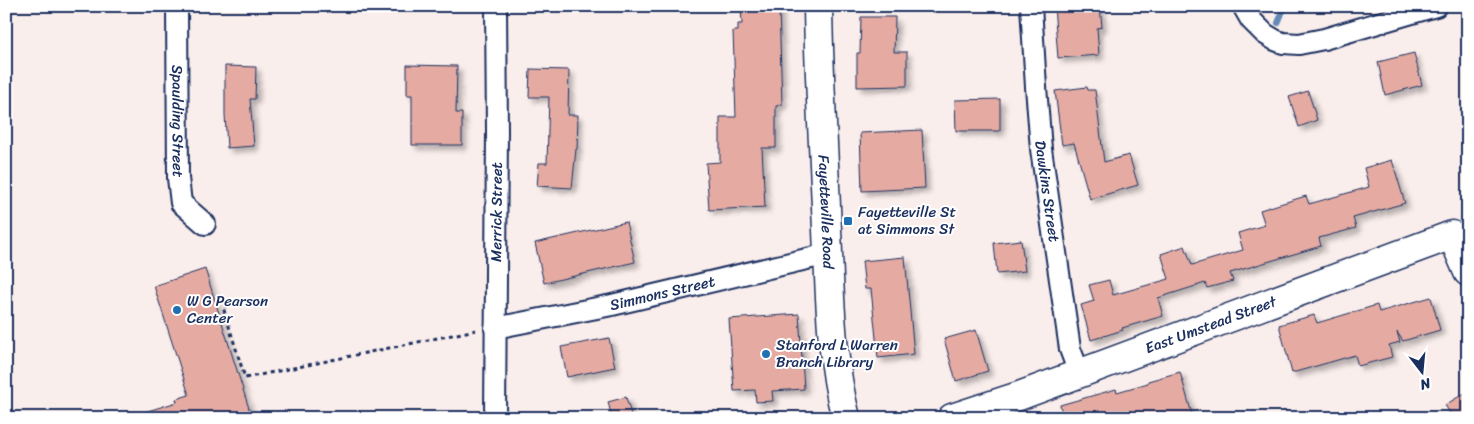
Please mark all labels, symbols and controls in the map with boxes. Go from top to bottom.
street label: Spaulding Street [164,65,191,178]
street label: Dawkins Street [1027,140,1067,244]
street label: Fayetteville Road [811,154,842,270]
street label: Merrick Street [483,162,510,262]
place label: Fayetteville St at Simmons St [858,199,957,242]
marker: Fayetteville St at Simmons St [842,215,854,227]
street label: Simmons Street [607,268,718,318]
place label: W G Pearson Center [187,288,268,331]
street label: East Umstead Street [1141,288,1281,361]
marker: W G Pearson Center [171,304,183,316]
place label: Stanford L Warren Branch Library [776,332,898,375]
north arrow [1396,346,1446,396]
marker: Stanford L Warren Branch Library [760,348,772,360]
text: N [1417,370,1435,397]

